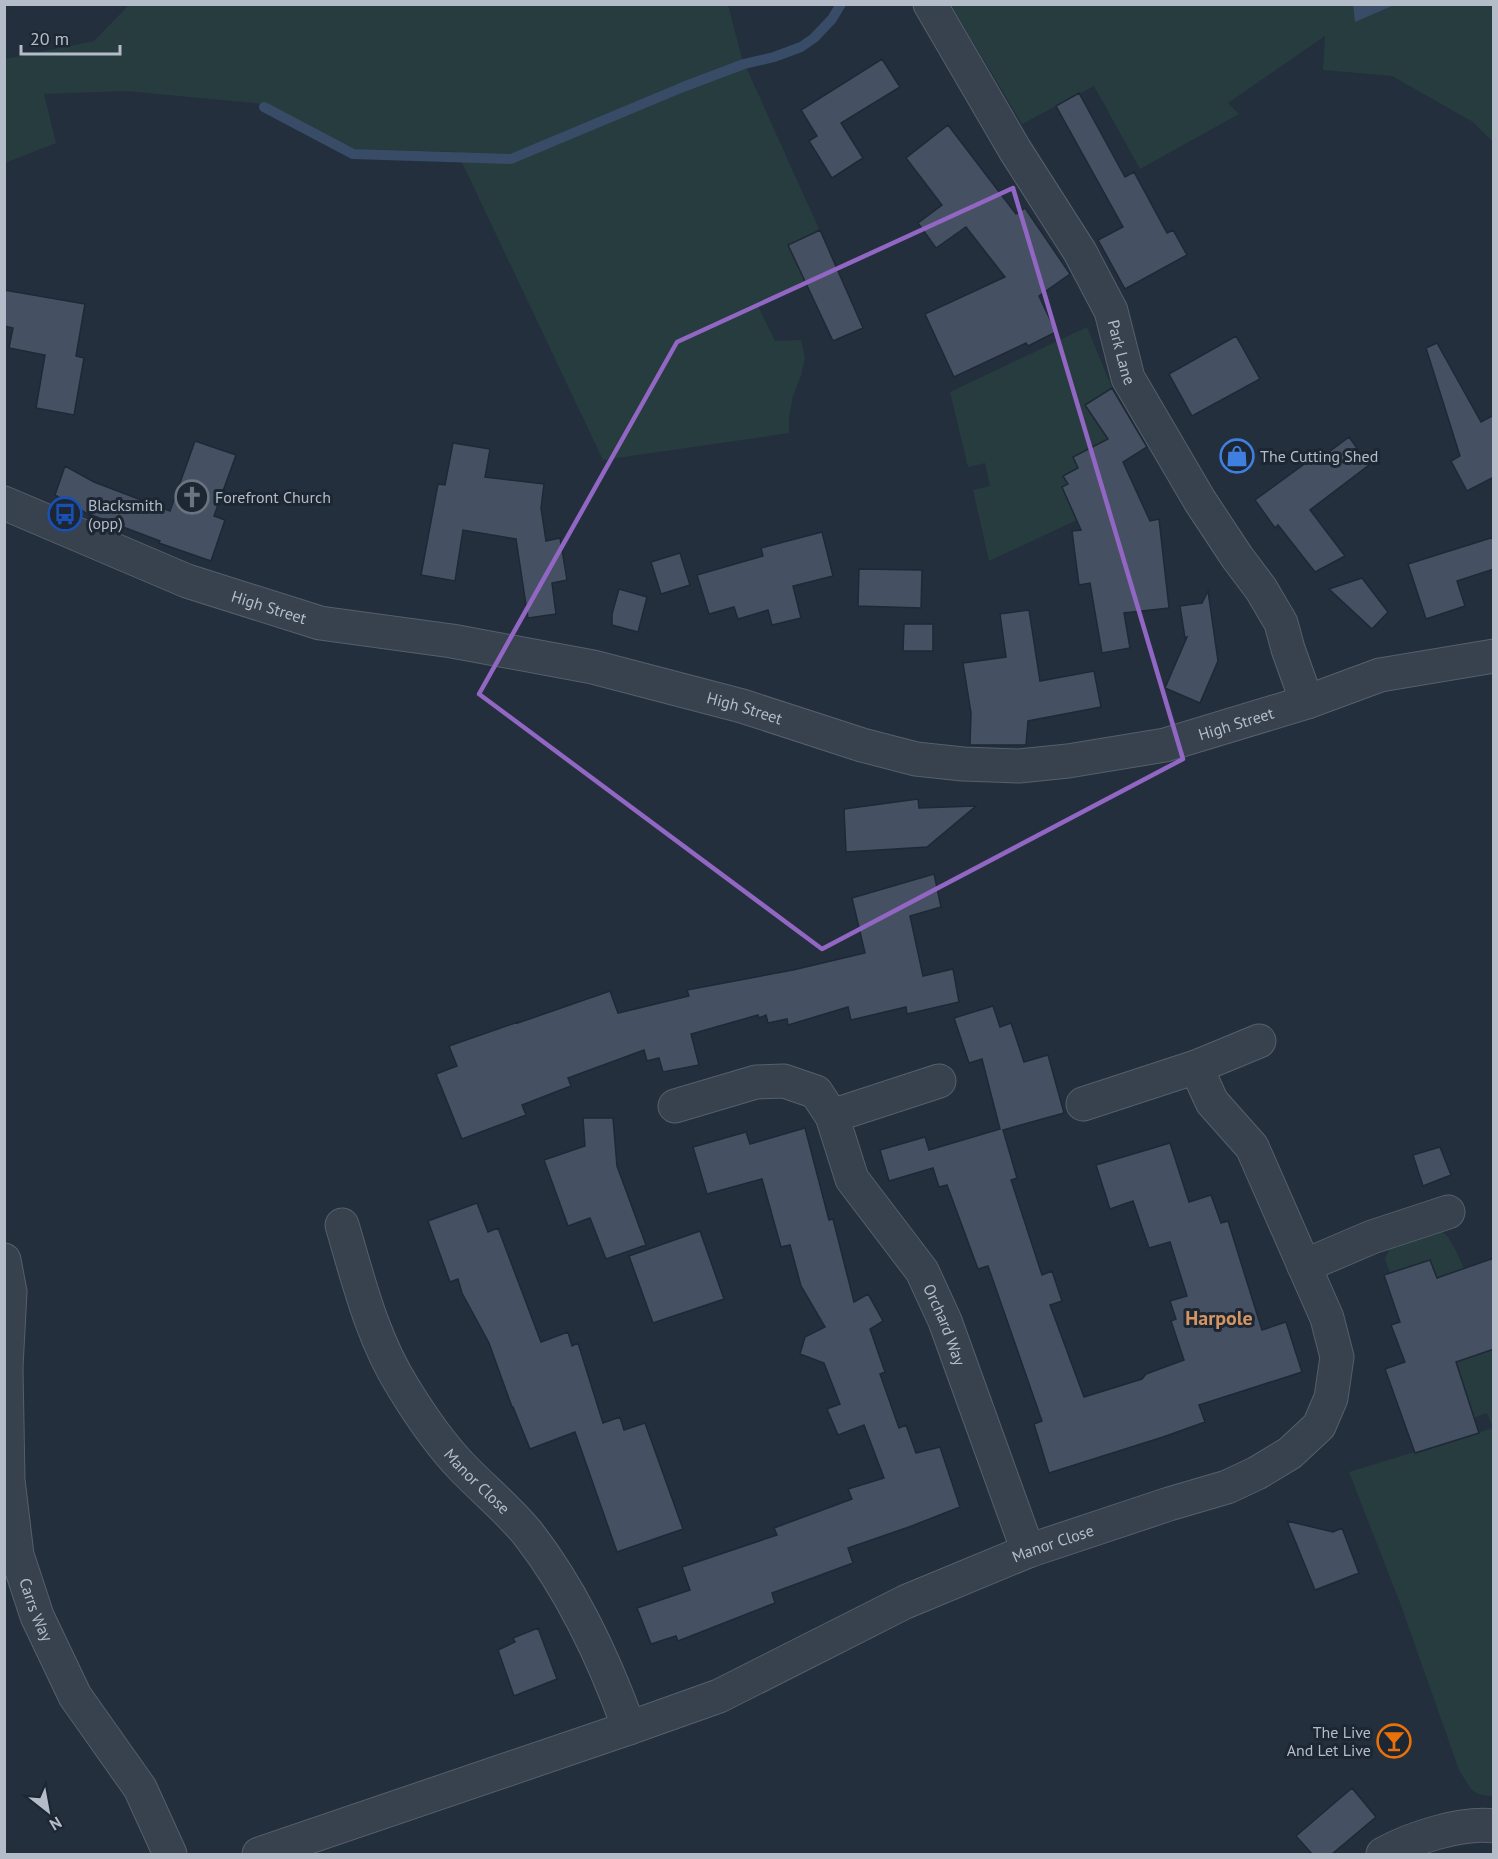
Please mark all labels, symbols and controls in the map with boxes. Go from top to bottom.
scale bar [21,18,120,56]
text: 20 m [30,27,69,50]
street label: Park Lane [1104,318,1140,389]
shop icon: The Cutting Shed [1219,438,1255,474]
place label: The Cutting Shed [1260,446,1378,466]
church icon: Forefront Church [174,479,210,515]
place label: Forefront Church [215,487,331,507]
place label: Blacksmith (opp) [88,495,163,533]
bus stop icon: Blacksmith (opp) [47,496,83,532]
street label: High Street [229,586,310,628]
street label: High Street [705,687,785,729]
street label: High Street [1196,703,1277,744]
street label: Orchard Way [919,1281,970,1369]
district label: Harpole [1185,1305,1253,1331]
street label: Manor Close [440,1444,514,1518]
street label: Manor Close [1009,1520,1096,1567]
street label: Carrs Way [15,1575,58,1645]
place label: The Live And Let Live [1287,1722,1371,1760]
bar icon: The Live And Let Live [1376,1723,1412,1759]
north arrow [18,1781,78,1841]
text: N [46,1813,65,1835]

